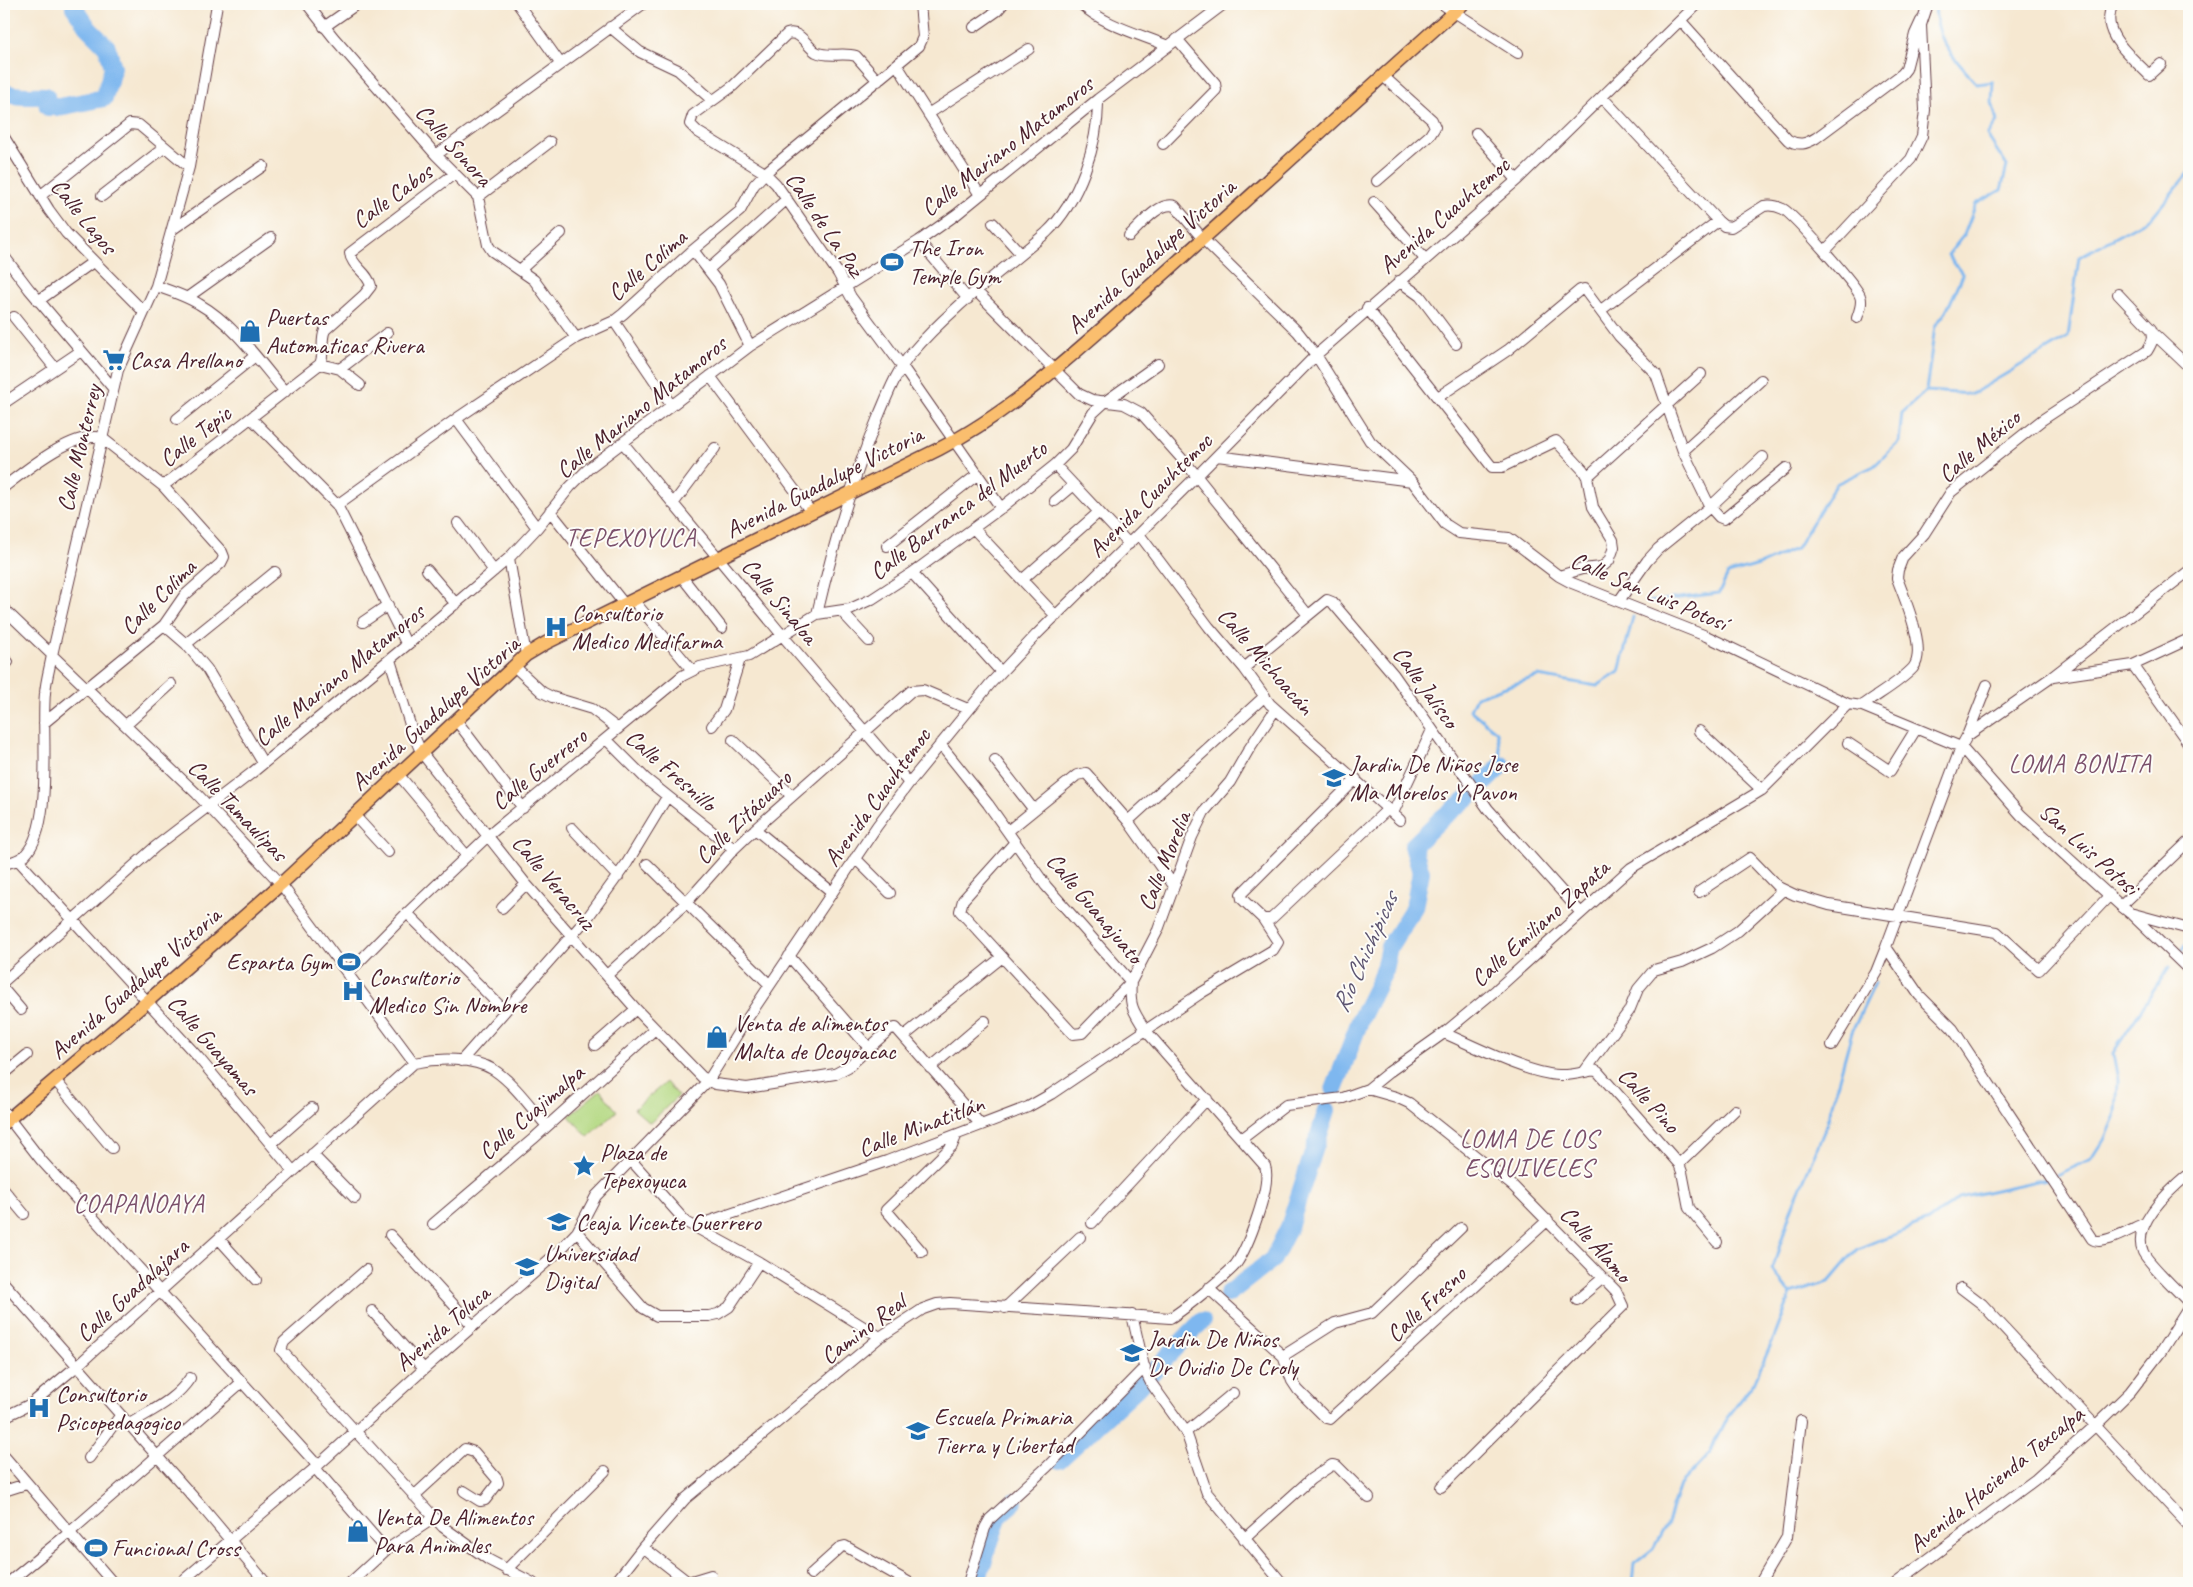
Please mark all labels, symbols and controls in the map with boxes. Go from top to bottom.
street label: Calle Mariano Matamoros [915,68,1101,223]
street label: Calle Sonora [409,97,500,194]
street label: Avenida Cuauhtemoc [1372,149,1517,280]
street label: Calle Cabos [346,155,440,235]
street label: Calle de La Paz [779,166,872,284]
street label: Avenida Guadalupe Victoria [1060,171,1243,340]
street label: Calle Lagos [44,172,125,262]
street label: Calle Colima [601,222,694,308]
place label: The Iron Temple Gym [909,233,1002,291]
sports icon: The Iron Temple Gym [879,249,905,275]
place label: Puertas Automaticas Rivera [266,302,425,360]
shop icon: Puertas Automaticas Rivera [237,318,263,344]
street label: Calle Mariano Matamoros [550,328,734,485]
place label: Casa Arellano [130,345,244,375]
supermarket icon: Casa Arellano [101,347,127,373]
street label: Calle Monterrey [50,380,109,514]
street label: Calle Tepic [153,398,238,473]
street label: Calle México [1932,401,2028,489]
street label: Avenida Guadalupe Victoria [720,418,930,545]
street label: Avenida Cuauhtemoc [1081,425,1220,564]
street label: Calle Barranca del Muerto [863,433,1054,586]
district label: TEPEXOYUCA [566,522,697,554]
street label: Calle San Luis Potosí [1566,545,1736,639]
street label: Calle Colima [114,552,203,641]
street label: Calle Sinaloa [735,552,826,652]
street label: Calle Mariano Matamoros [248,596,432,753]
place label: Consultorio Medico Medifarma [572,598,724,656]
street label: Calle Michoacán [1211,601,1322,722]
hospital icon: Consultorio Medico Medifarma [543,614,569,640]
street label: Avenida Guadalupe Victoria [344,628,527,797]
street label: Calle Jalisco [1386,640,1467,736]
street label: Calle Guerrero [485,720,594,817]
street label: Avenida Cuauhtemoc [817,721,938,872]
street label: Calle Fresnillo [619,722,725,819]
district label: LOMA BONITA [2008,748,2152,780]
place label: Jardin De Niños Jose Ma Morelos Y Pavon [1349,749,1520,807]
street label: Calle Tamaulipas [182,752,296,869]
street label: Calle Zitácuaro [688,762,799,871]
school or university icon: Jardin De Niños Jose Ma Morelos Y Pavon [1321,765,1347,791]
street label: San Luis Potosi [2033,796,2148,904]
street label: Calle Morelia [1131,805,1198,915]
street label: Calle Veracruz [506,828,603,937]
street label: Calle Guanajuato [1040,846,1152,972]
street label: Calle Emiliano Zapata [1464,851,1617,993]
water label: Río Chichipicas [1324,884,1407,1017]
street label: Avenida Guadalupe Victoria [43,899,228,1066]
place label: Esparta Gym [226,947,333,977]
sports icon: Esparta Gym [336,949,362,975]
place label: Consultorio Medico Sin Nombre [369,962,529,1020]
hospital icon: Consultorio Medico Sin Nombre [340,978,366,1004]
street label: Calle Guayamas [161,988,266,1103]
place label: Venta de alimentos Malta de Ocoyoacac [734,1008,897,1066]
shop icon: Venta de alimentos Malta de Ocoyoacac [704,1024,730,1050]
street label: Calle Cuajimalpa [472,1057,591,1166]
street label: Calle Pino [1612,1061,1687,1140]
street label: Calle Minatitlán [854,1088,989,1164]
district label: LOMA DE LOS ESQUIVELES [1460,1123,1602,1184]
place label: Plaza de Tepexoyuca [600,1137,687,1195]
place icon: Plaza de Tepexoyuca [571,1153,597,1179]
district label: COAPANOAYA [74,1188,205,1220]
street label: Calle Álamo [1554,1199,1640,1291]
place label: Ceaja Vicente Guerrero [576,1207,762,1237]
school or university icon: Ceaja Vicente Guerrero [546,1209,572,1235]
street label: Calle Guadalajara [69,1231,196,1348]
place label: Universidad Digital [544,1238,641,1296]
school or university icon: Universidad Digital [514,1254,540,1280]
street label: Calle Fresno [1380,1258,1473,1349]
street label: Avenida Toluca [388,1277,497,1378]
street label: Camino Real [814,1285,915,1371]
place label: Jardin De Niños Dr Ovidio De Croly [1147,1324,1300,1382]
school or university icon: Jardin De Niños Dr Ovidio De Croly [1119,1340,1145,1366]
place label: Consultorio Psicopedagogico [56,1379,182,1437]
hospital icon: Consultorio Psicopedagogico [26,1395,52,1421]
street label: Avenida Hacienda Texcalpa [1902,1398,2091,1559]
place label: Escuela Primaria Tierra y Libertad [934,1402,1077,1460]
school or university icon: Escuela Primaria Tierra y Libertad [905,1418,931,1444]
place label: Venta De Alimentos Para Animales [374,1502,535,1560]
shop icon: Venta De Alimentos Para Animales [345,1518,371,1544]
place label: Funcional Cross [112,1533,242,1563]
sports icon: Funcional Cross [83,1535,109,1561]

